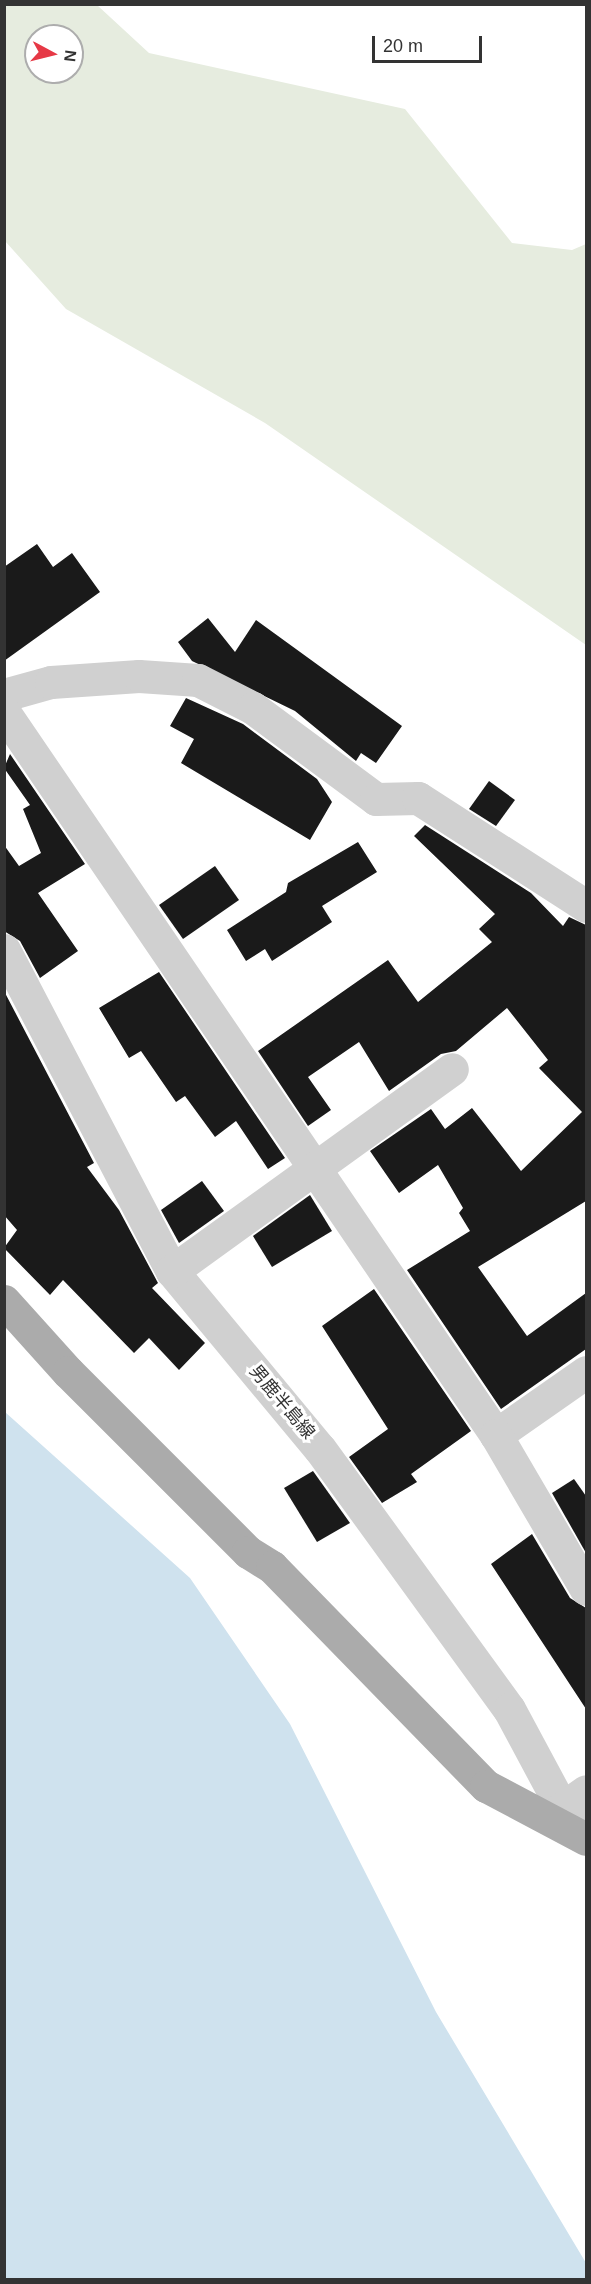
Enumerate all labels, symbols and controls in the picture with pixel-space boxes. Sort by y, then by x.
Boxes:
north arrow [24,24,84,84]
scale bar [375,24,484,62]
text: 20 m [383,36,423,56]
text: N [61,49,80,63]
street label: 男鹿半島線 [245,1361,319,1443]

